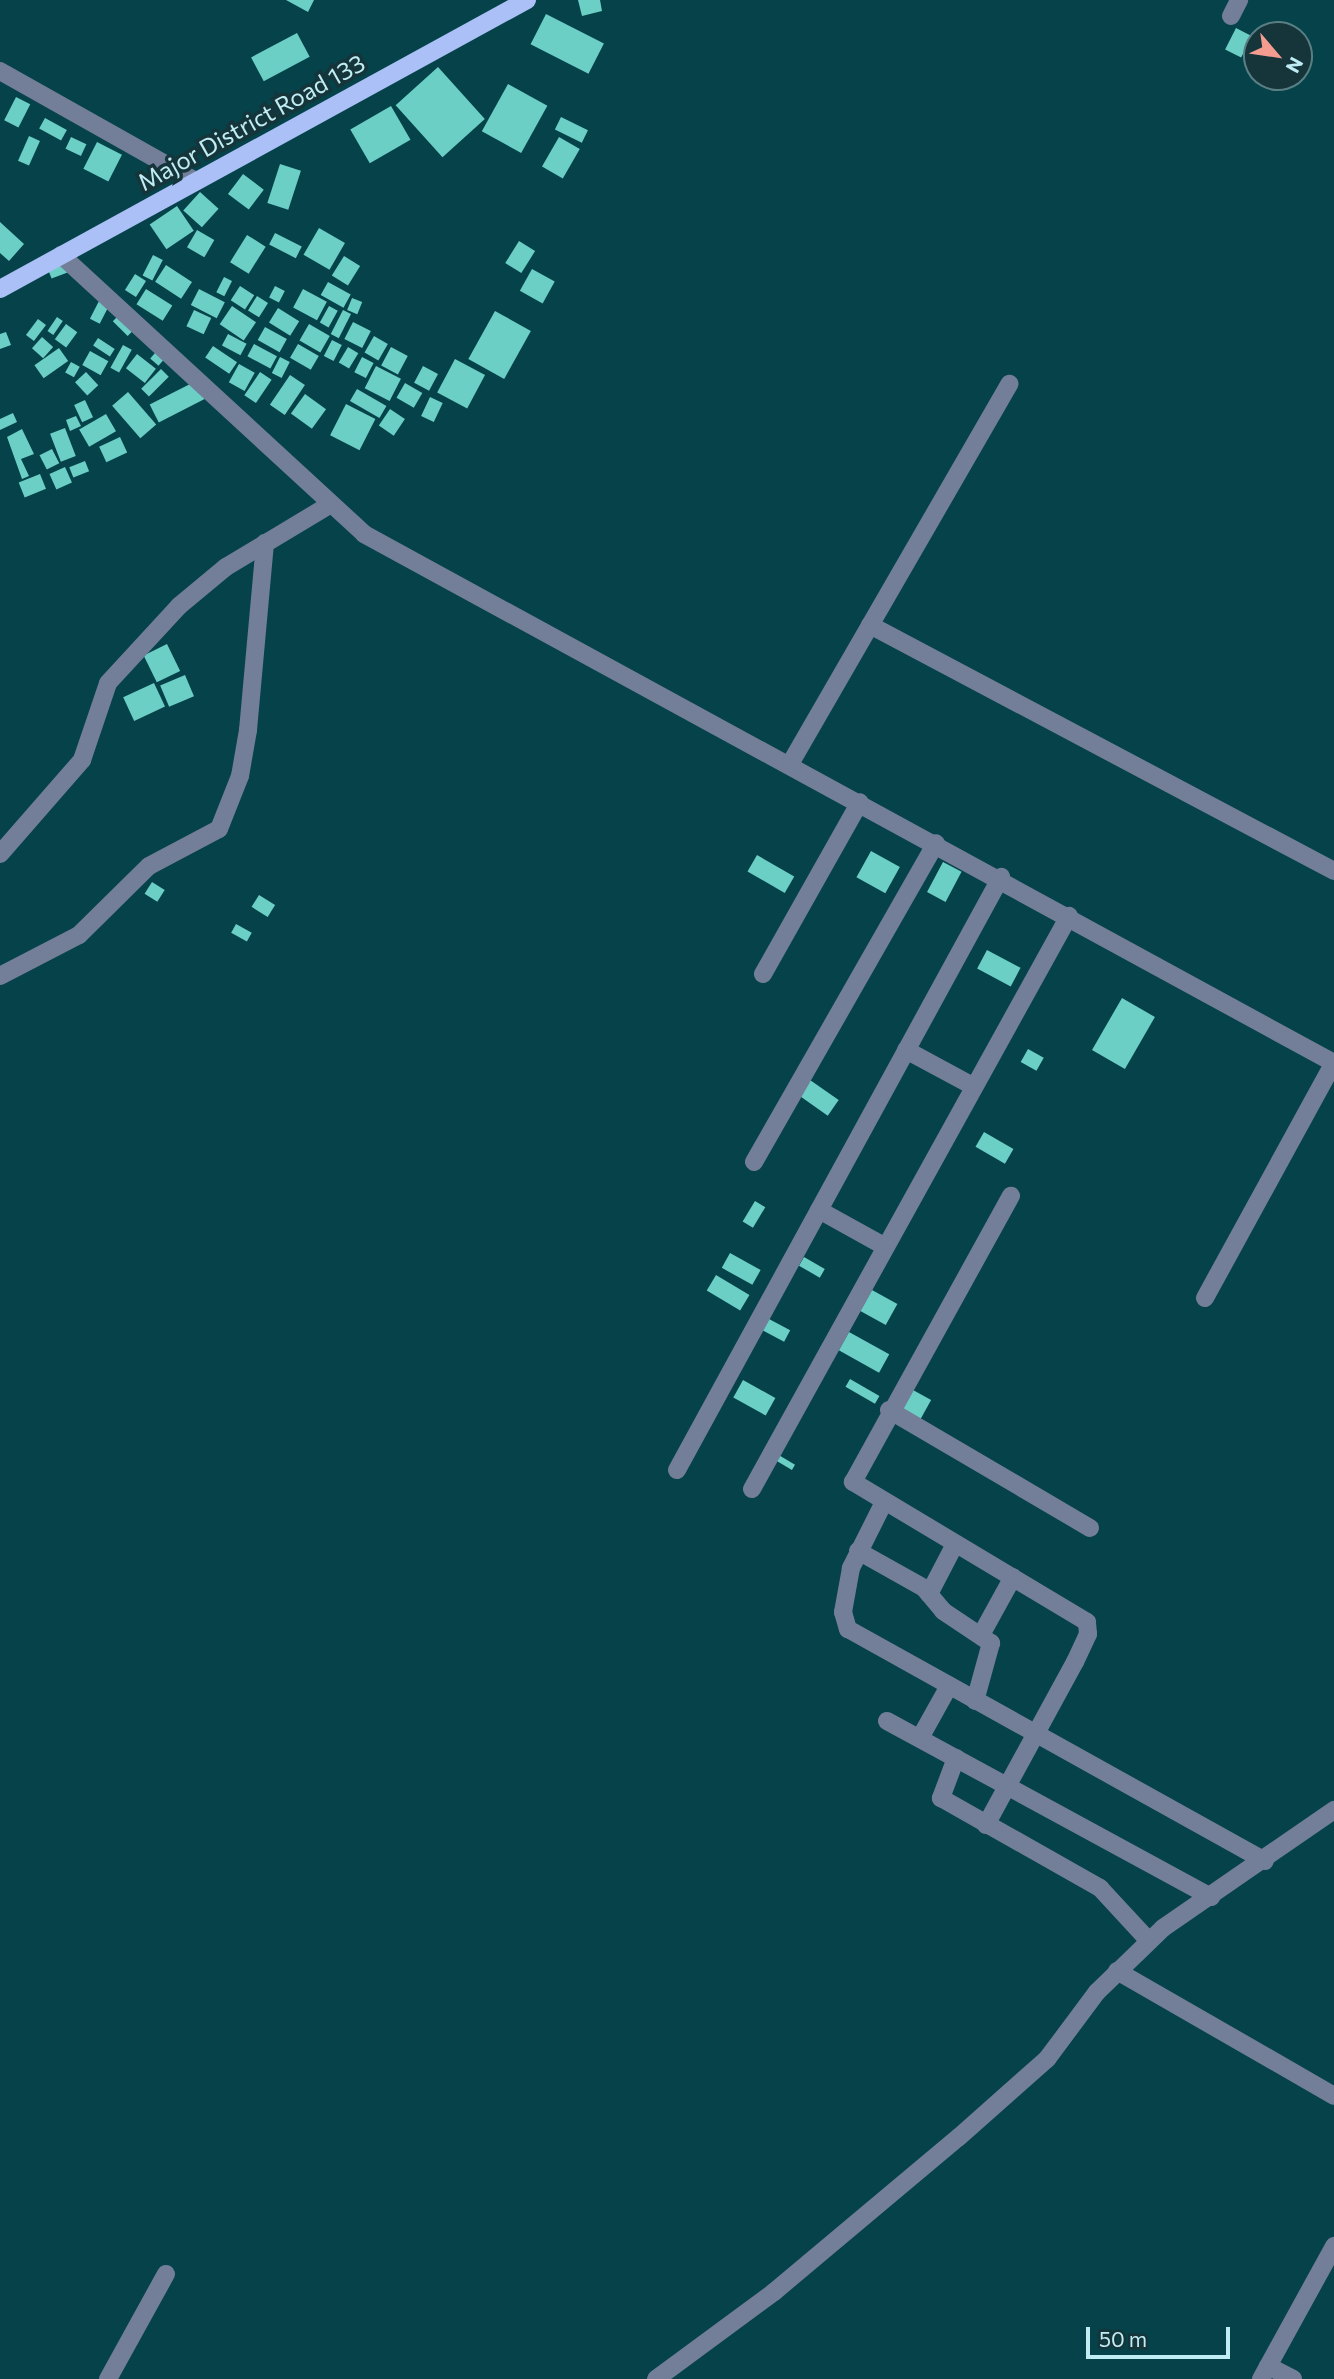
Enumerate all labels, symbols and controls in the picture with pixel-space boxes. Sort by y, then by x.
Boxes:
north arrow [1243,21,1313,91]
street label: Major District Road 133 [133,48,369,196]
text: N [1282,54,1309,77]
scale bar [1089,2312,1232,2356]
text: 50 m [1099,2326,1147,2351]

